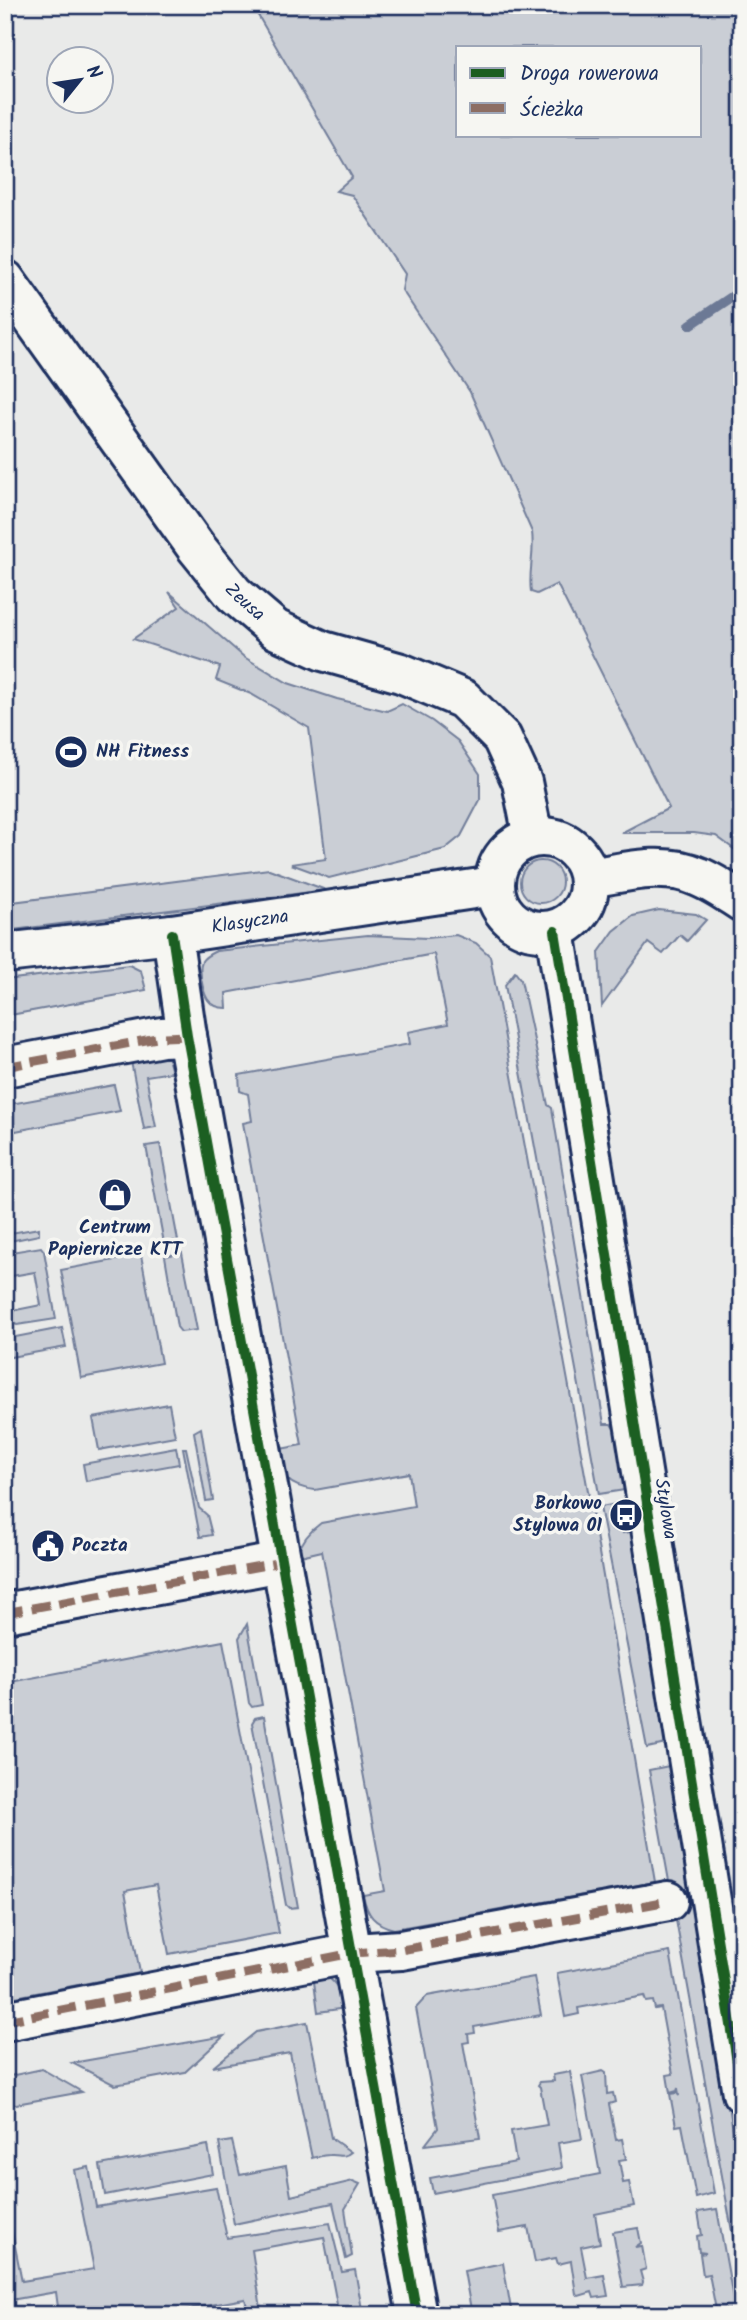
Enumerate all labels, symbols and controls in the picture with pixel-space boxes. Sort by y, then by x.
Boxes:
north arrow [46,46,116,116]
legend [456,46,702,136]
text: Droga rowerowa [520,58,659,91]
text: N [77,60,109,85]
text: Ścieżka [520,94,584,127]
street label: Zeusa [216,577,272,629]
sports icon: NH Fitness [52,733,90,771]
place label: NH Fitness [96,737,189,767]
street label: Klasyczna [209,902,291,943]
shop icon: Centrum Papiernicze KTT [96,1176,134,1214]
place label: Centrum Papiernicze KTT [48,1213,184,1265]
street label: Stylowa [645,1476,685,1542]
place label: Borkowo Stylowa 01 [513,1489,602,1541]
bus stop icon: Borkowo Stylowa 01 [607,1496,645,1534]
public building icon: Poczta [29,1527,67,1565]
place label: Poczta [72,1531,128,1561]

